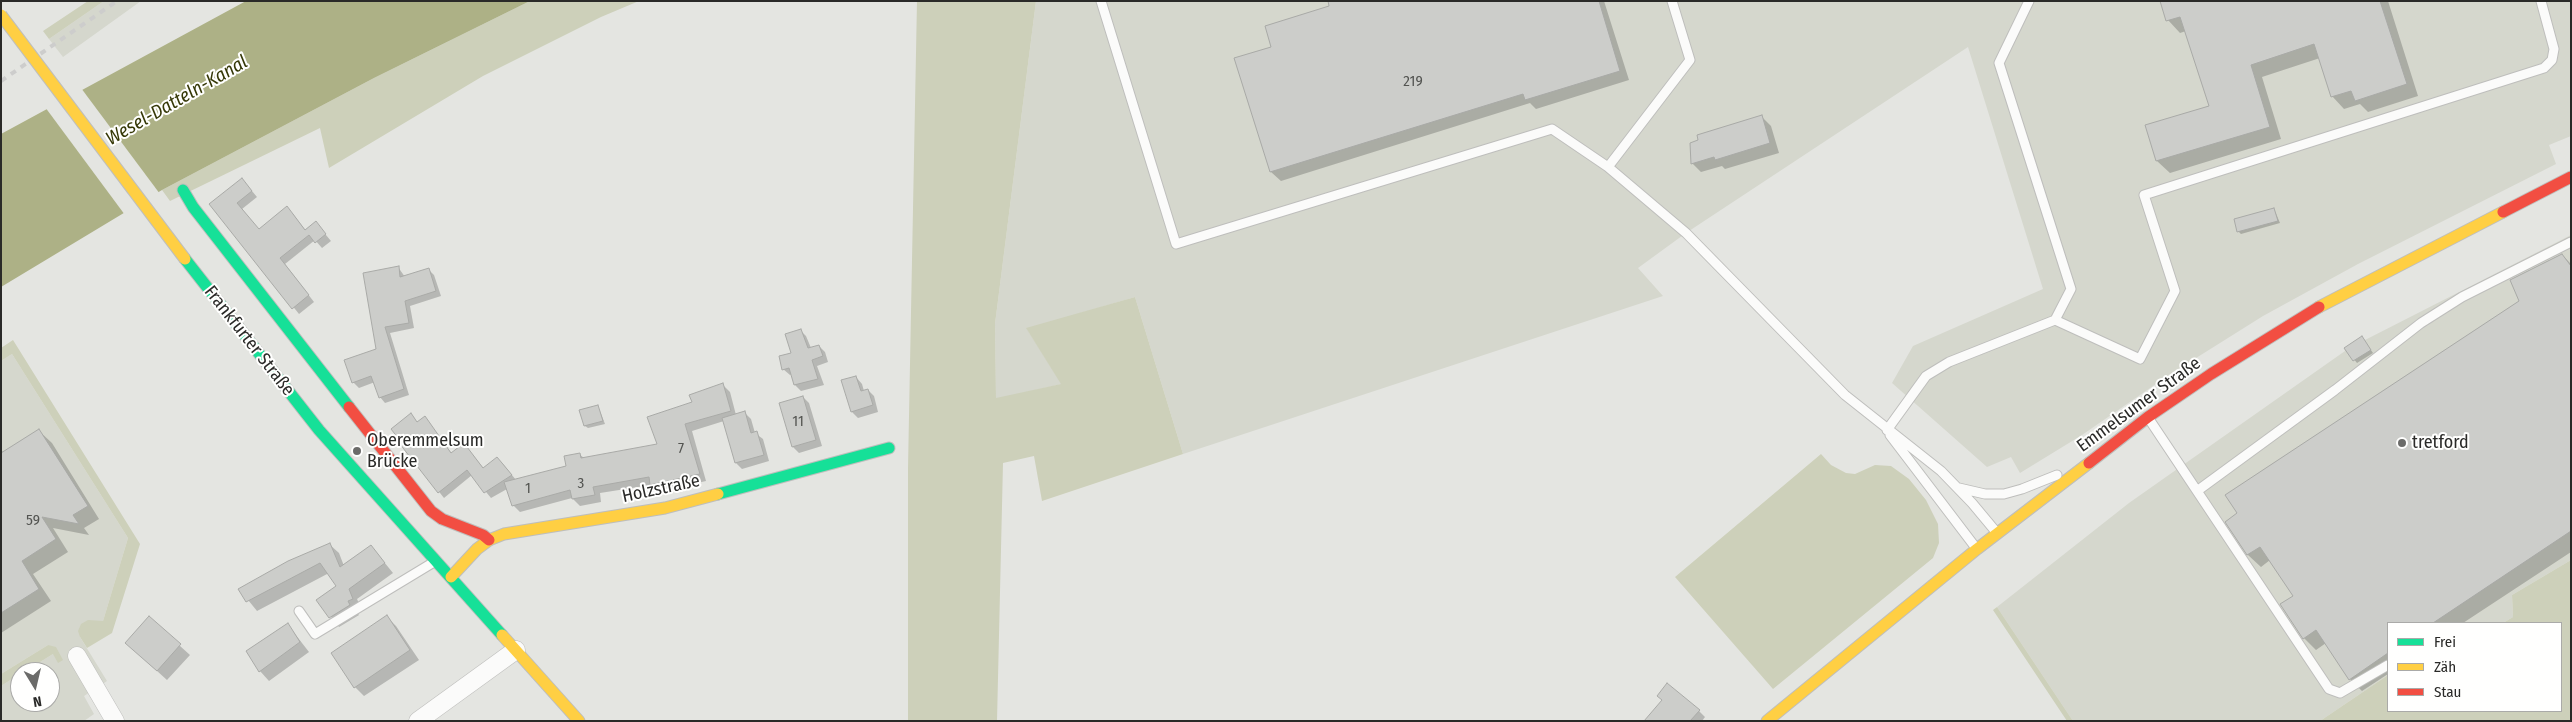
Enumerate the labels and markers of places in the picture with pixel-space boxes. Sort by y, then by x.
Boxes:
place label: Oberemmelsum Brücke [367,430,484,472]
place label: tretford [2412,432,2469,454]
marker: tretford [2396,437,2408,449]
marker: Oberemmelsum Brücke [351,445,363,457]

